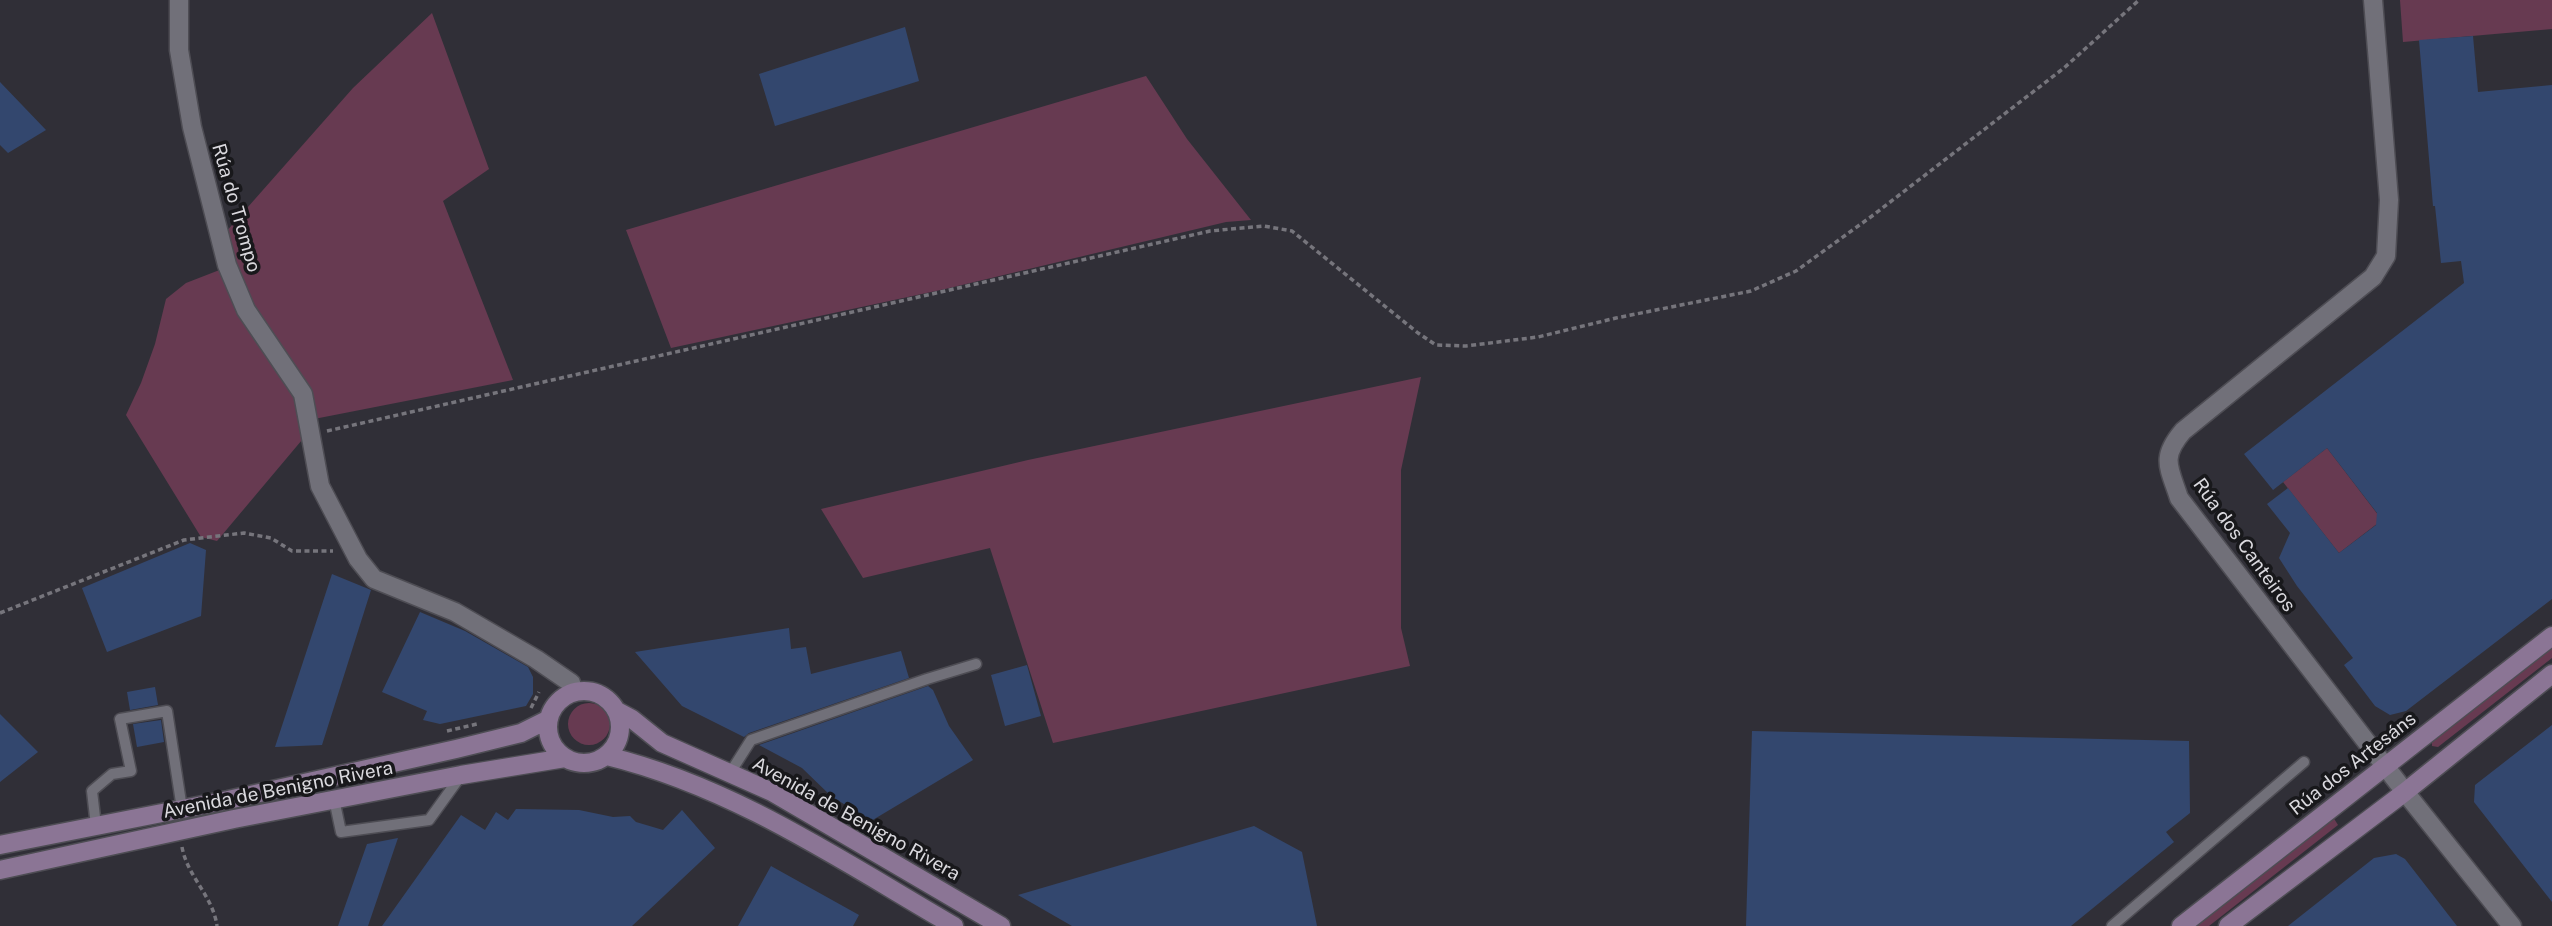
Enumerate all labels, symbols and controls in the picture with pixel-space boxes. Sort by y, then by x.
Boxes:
street label: Rúa do Trompo [207,141,265,275]
street label: Rúa dos Canteiros [2188,474,2300,616]
street label: Rúa dos Artesáns [2285,708,2421,820]
street label: Avenida de Benigno Rivera [748,752,964,886]
street label: Avenida de Benigno Rivera [161,756,395,824]

